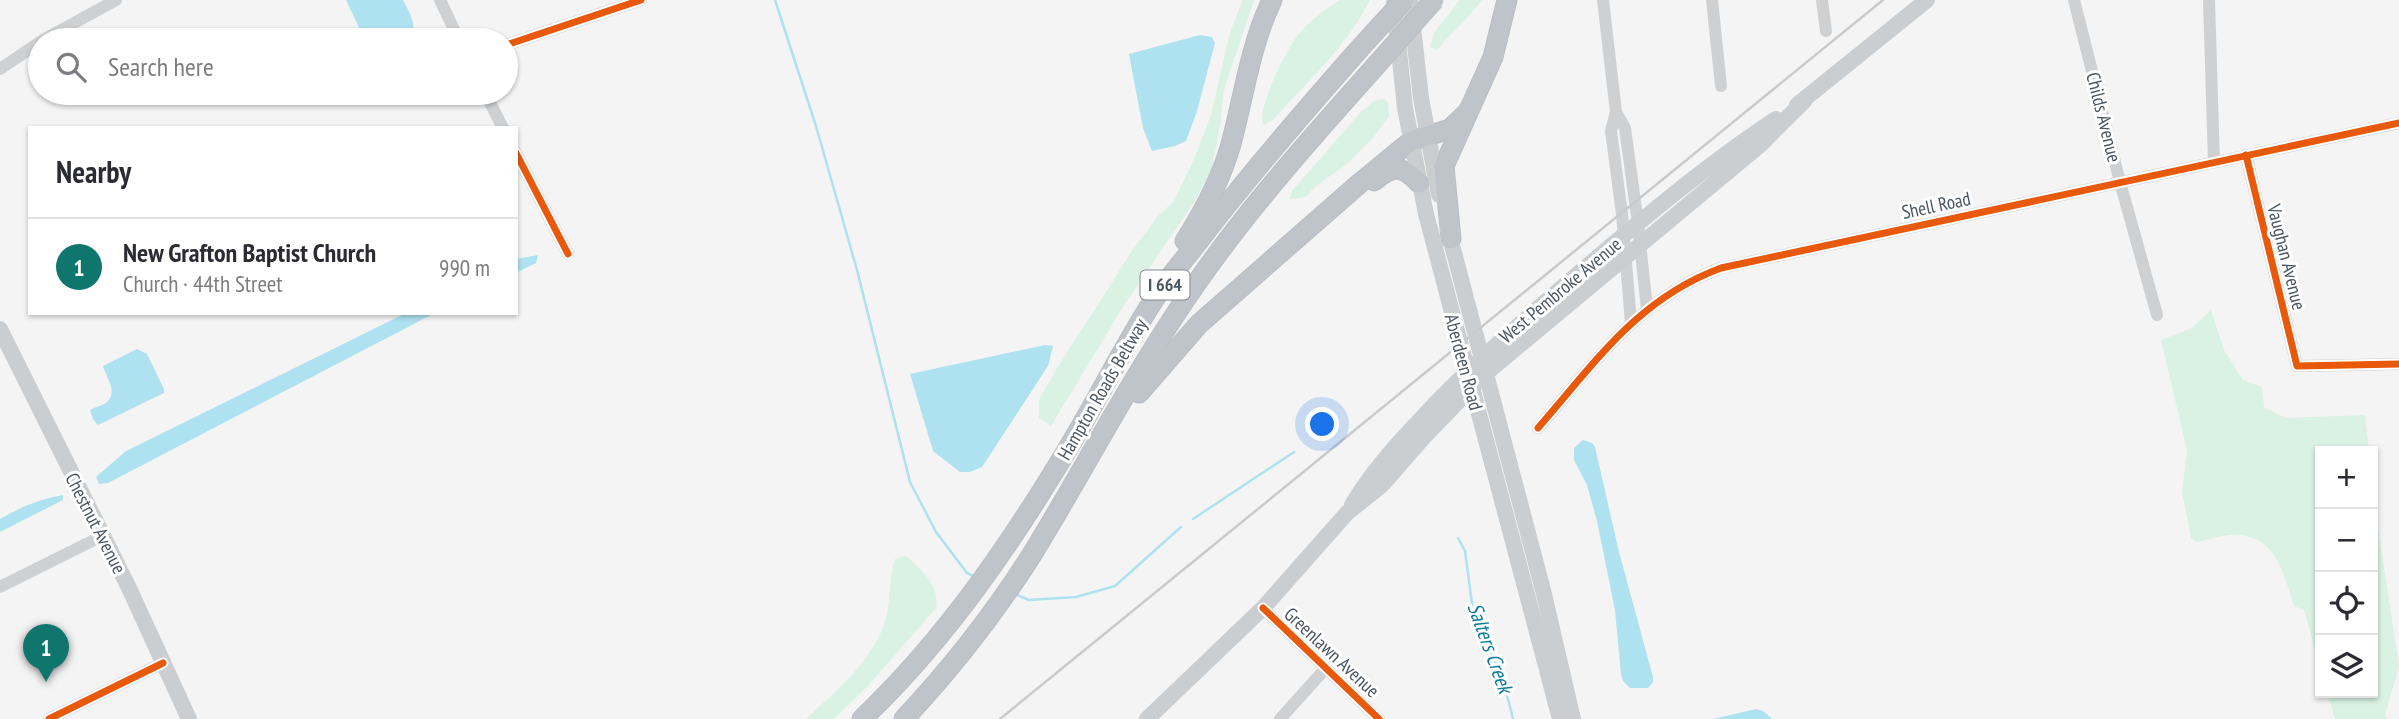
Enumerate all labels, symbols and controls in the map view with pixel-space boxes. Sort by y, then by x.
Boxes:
search box [28,28,518,105]
icon: search [52,48,90,86]
text: Search here [108,50,214,83]
street label: Childs Avenue [2081,70,2127,165]
text: Nearby [56,152,131,191]
street label: Shell Road [1899,186,1973,224]
street label: Vaughan Avenue [2262,201,2312,312]
street label: West Pembroke Avenue [1494,232,1626,348]
text: New Grafton Baptist Church [123,236,376,269]
text: 1 [74,253,85,282]
text: 990 m [439,253,490,282]
text: Church · 44th Street [123,269,283,298]
road number: I 664 [1140,270,1190,300]
street label: Aberdeen Road [1440,311,1488,413]
street label: Hampton Roads Beltway [1052,313,1153,464]
your location [1305,407,1339,441]
map controls [2315,446,2378,698]
button: + [2315,446,2378,509]
street label: Chestnut Avenue [60,469,132,578]
button: − [2315,509,2378,572]
button: locate [2315,572,2378,635]
water label: Salters Creek [1462,599,1520,699]
street label: Greenlawn Avenue [1279,602,1385,702]
pin: 1 [23,624,69,682]
button: layers [2315,635,2378,698]

